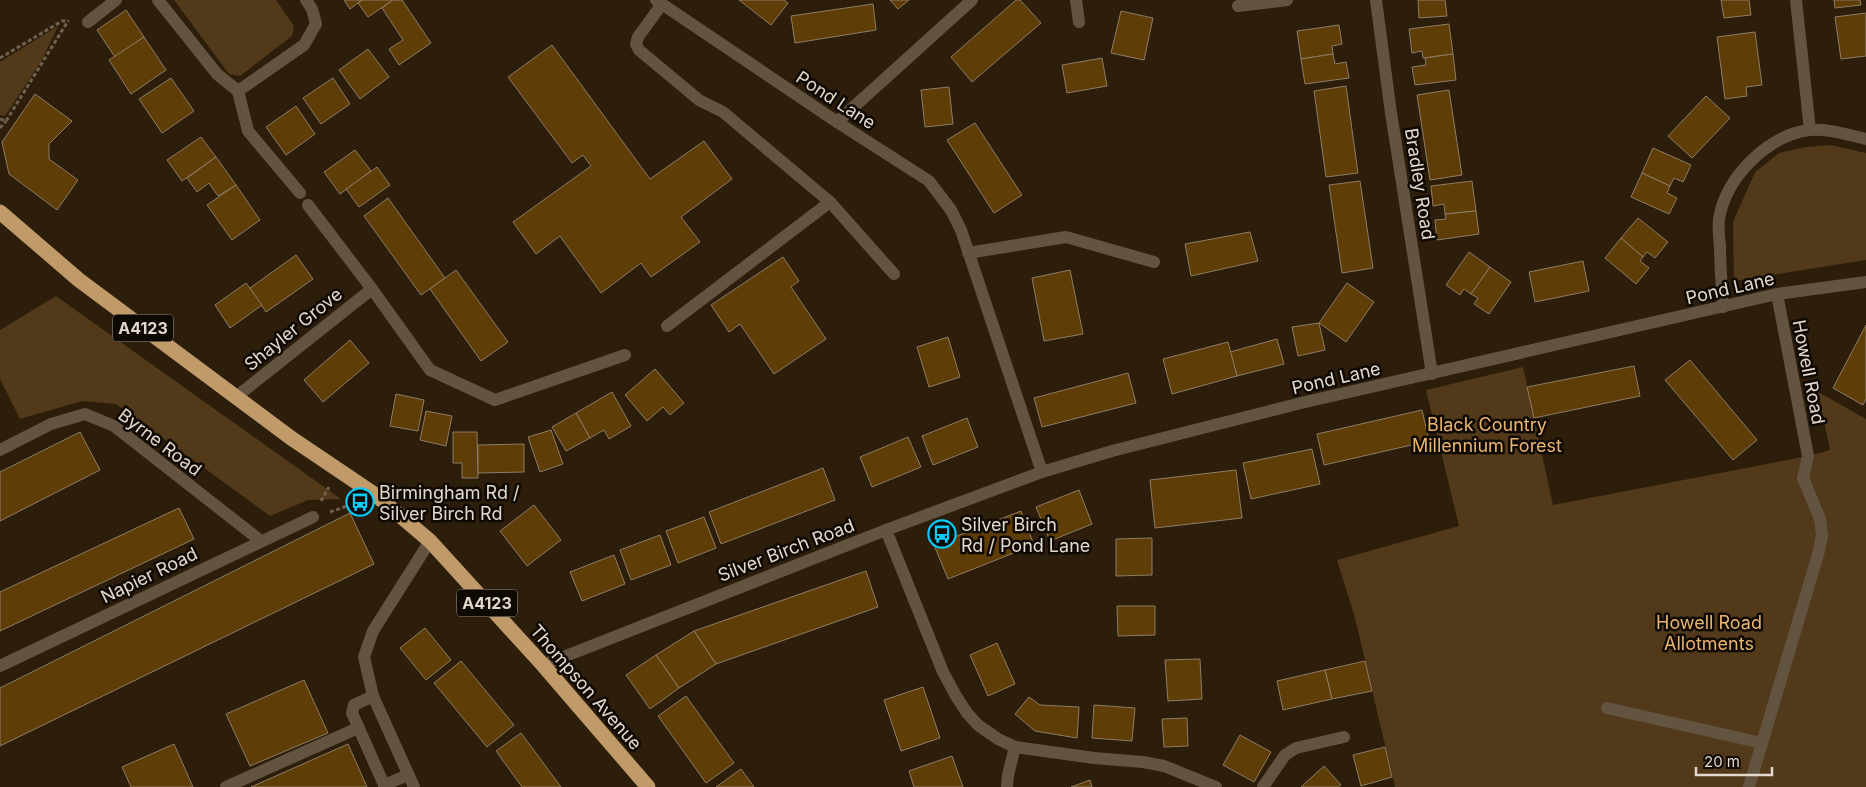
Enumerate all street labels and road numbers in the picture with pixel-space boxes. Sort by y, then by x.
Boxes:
street label: Pond Lane [792,67,880,133]
street label: Bradley Road [1401,127,1439,241]
street label: Pond Lane [1684,268,1776,308]
street label: Shayler Grove [240,283,346,375]
road number: A4123 [113,314,173,342]
street label: Howell Road [1789,318,1829,426]
street label: Pond Lane [1290,358,1382,398]
street label: Byrne Road [114,404,206,480]
street label: Silver Birch Road [715,514,857,586]
street label: Napier Road [97,543,201,607]
road number: A4123 [457,590,517,616]
street label: Thompson Avenue [526,620,646,754]

